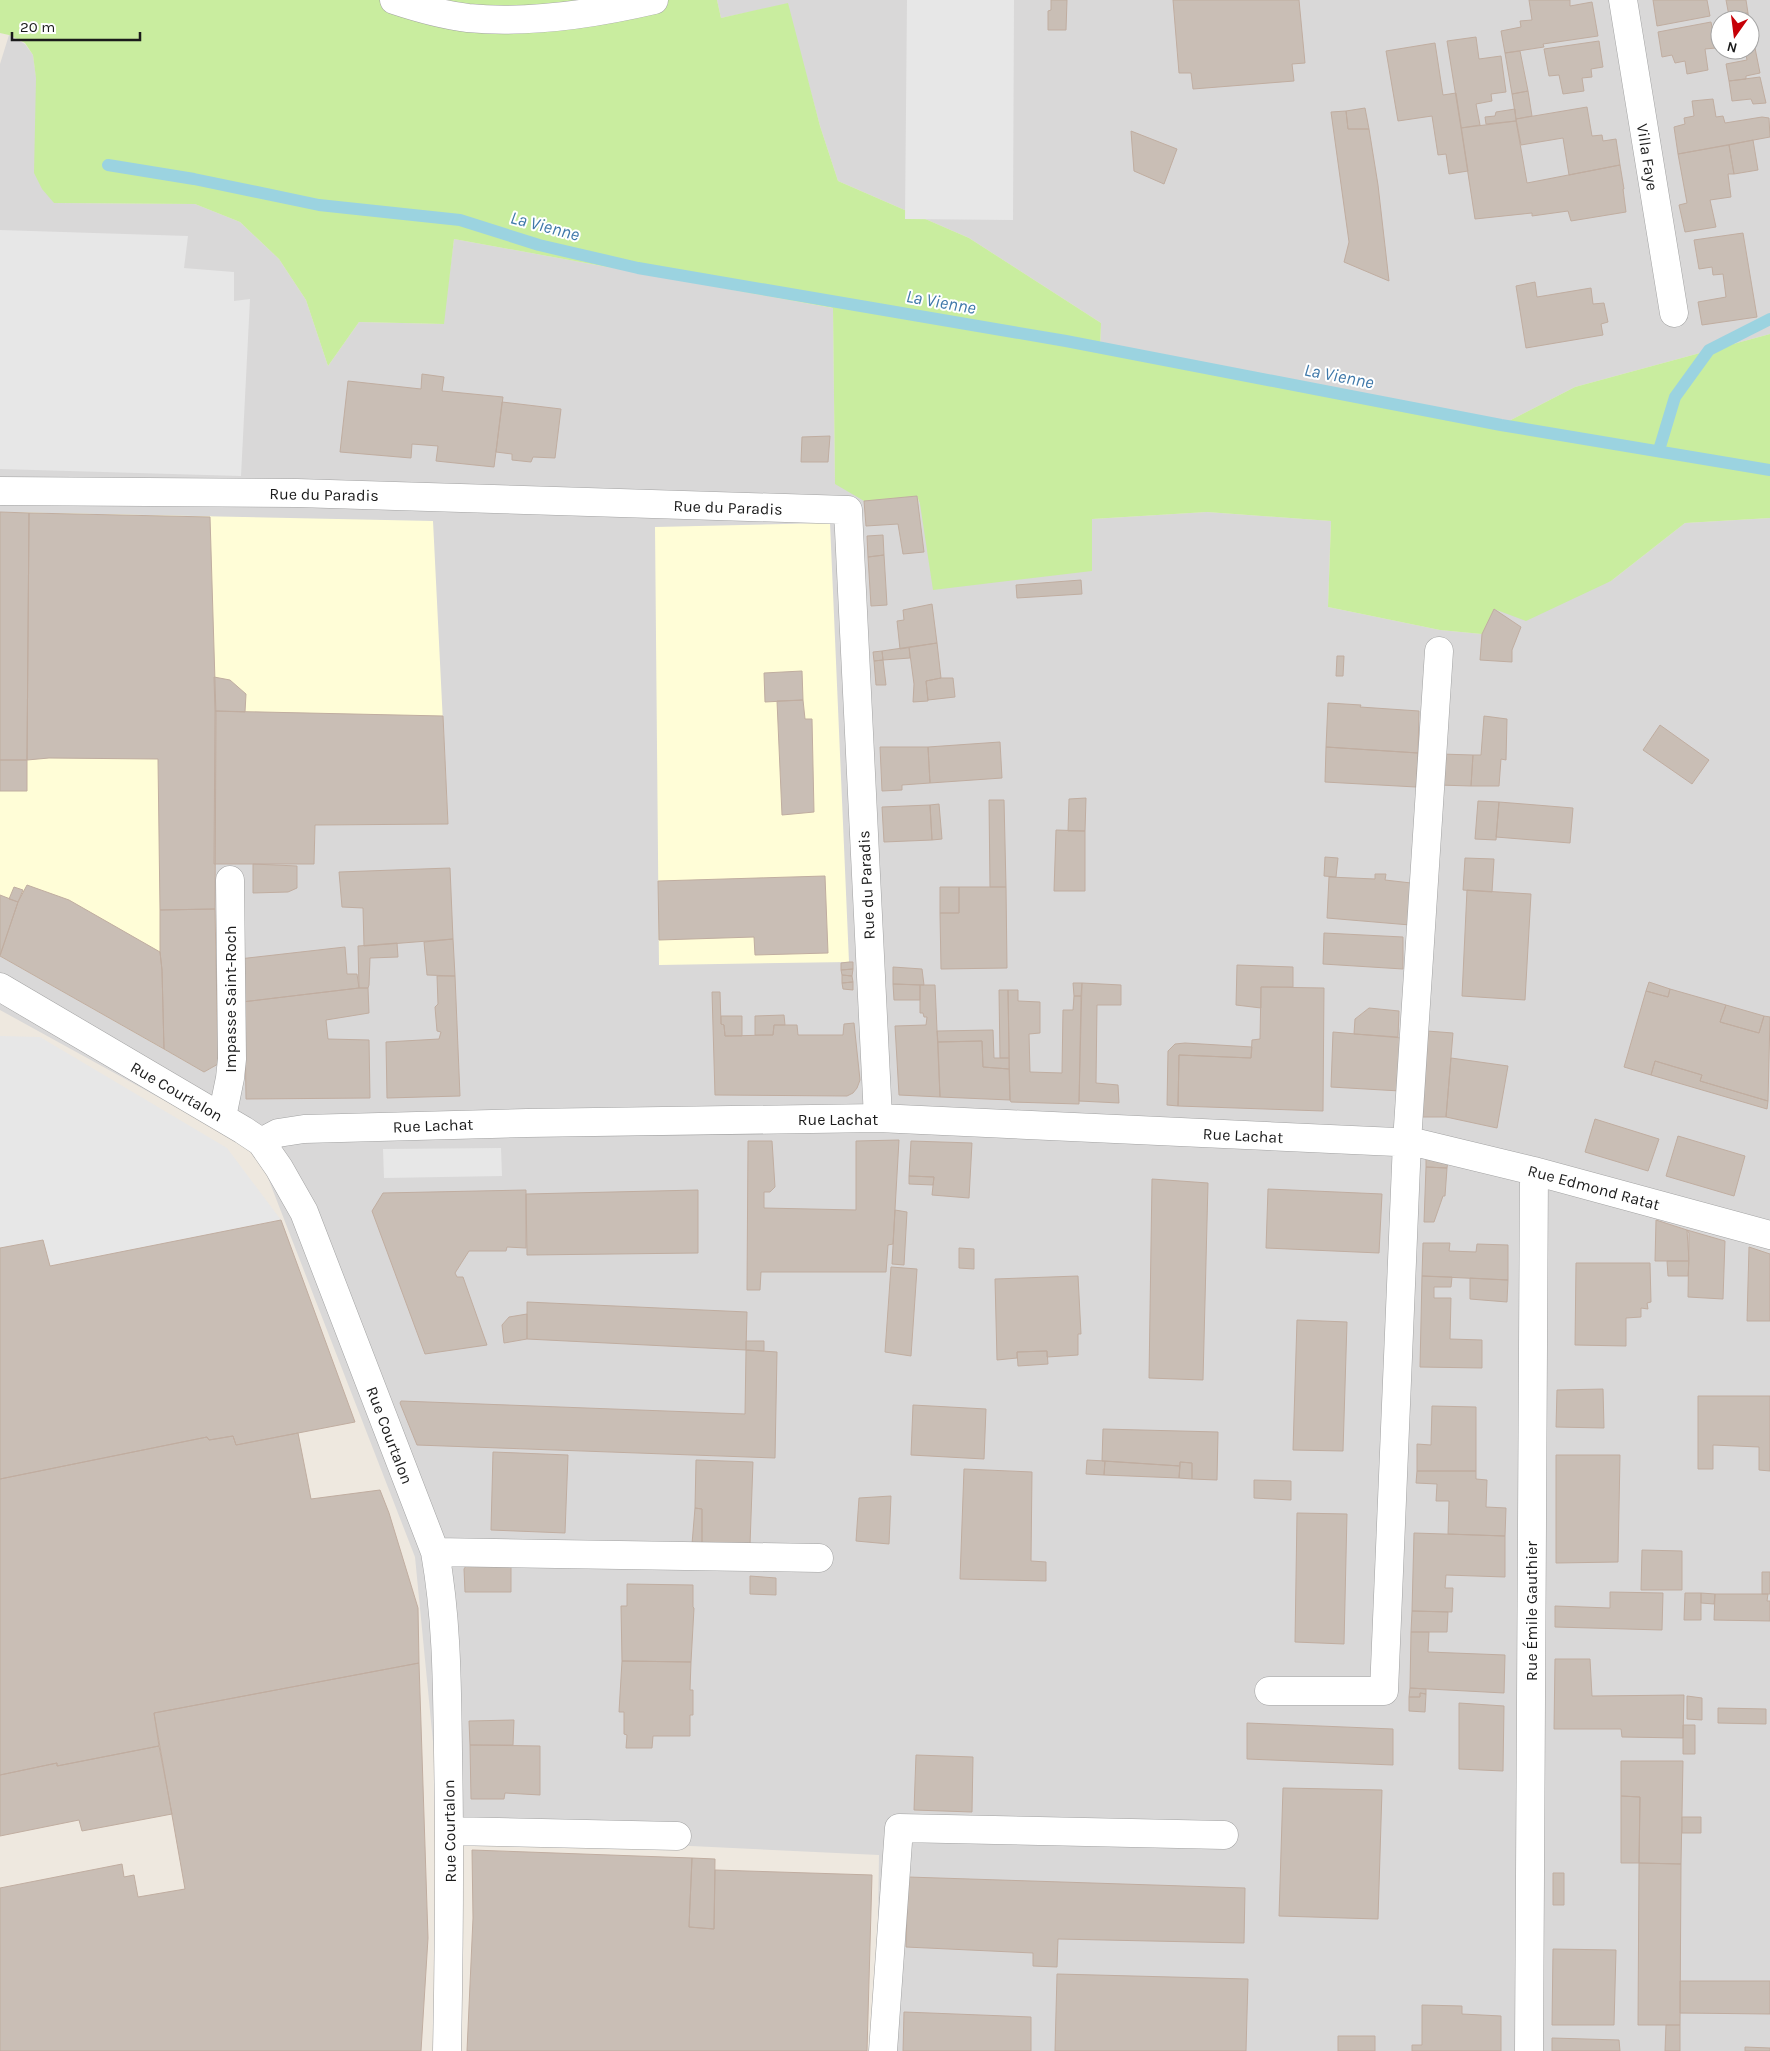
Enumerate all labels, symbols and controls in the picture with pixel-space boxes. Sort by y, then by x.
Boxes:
scale bar [12,10,140,42]
north arrow [1710,10,1760,60]
text: 20 m [20,18,55,36]
text: N [1725,38,1739,57]
street label: Villa Faye [1633,122,1662,192]
water label: La Vienne [508,206,582,246]
water label: La Vienne [904,285,978,319]
water label: La Vienne [1302,358,1376,394]
street label: Rue du Paradis [269,484,379,505]
street label: Rue du Paradis [673,496,783,519]
street label: Rue du Paradis [854,830,879,940]
street label: Impasse Saint-Roch [221,925,240,1073]
street label: Rue Courtalon [127,1057,226,1125]
street label: Rue Lachat [798,1110,878,1129]
street label: Rue Lachat [392,1115,474,1136]
street label: Rue Lachat [1202,1124,1284,1147]
street label: Rue Edmond Ratat [1526,1161,1662,1214]
street label: Rue Courtalon [362,1384,417,1487]
street label: Rue Émile Gauthier [1522,1541,1541,1681]
street label: Rue Courtalon [439,1779,460,1883]

